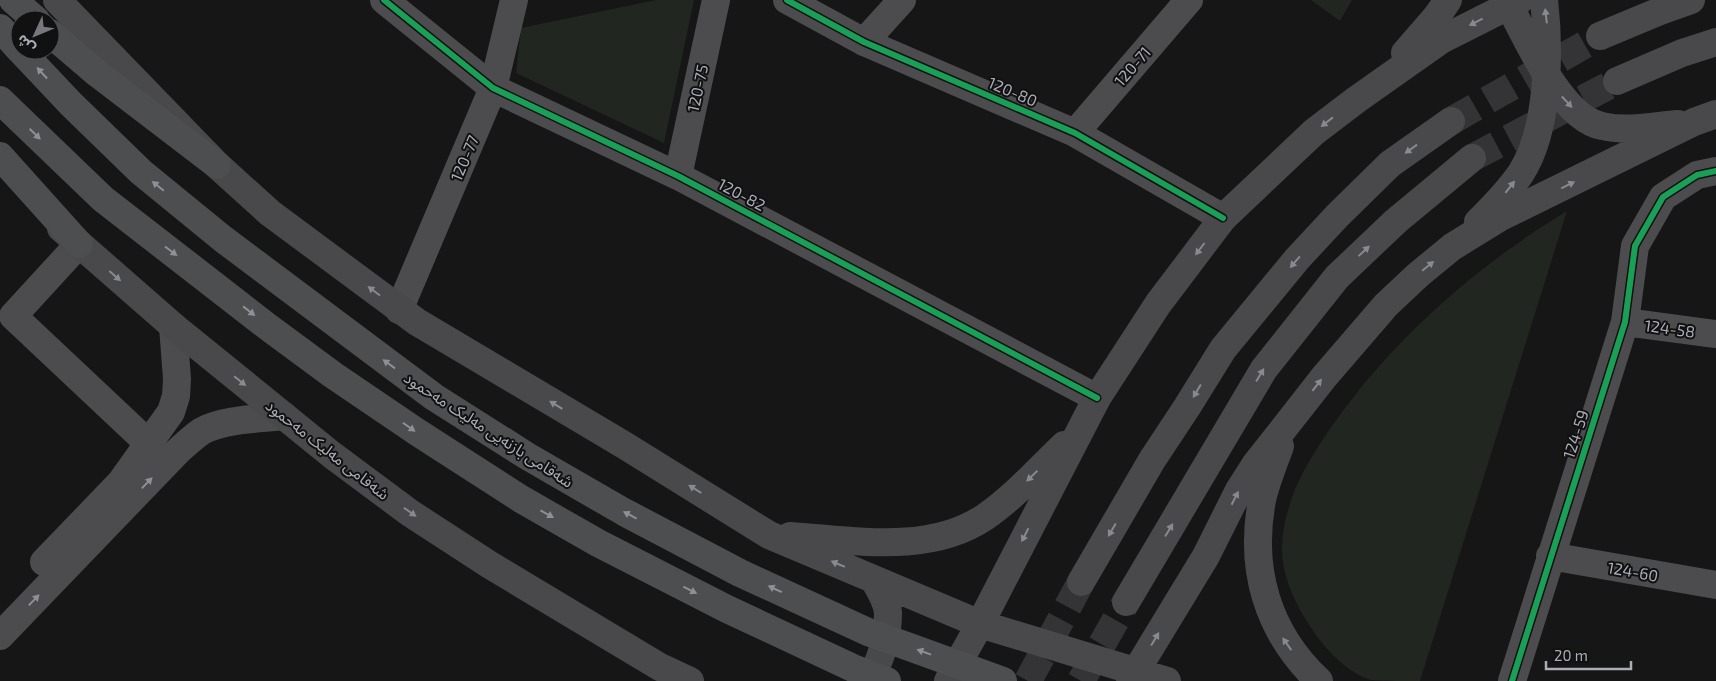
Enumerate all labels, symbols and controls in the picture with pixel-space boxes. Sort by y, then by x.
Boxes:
one-way arrow [1542,7,1550,23]
north arrow [10,10,60,60]
one-way arrow [1469,18,1483,26]
text: ش [13,32,38,57]
street label: 120-71 [1110,42,1154,90]
street label: 120-75 [683,62,711,114]
one-way arrow [36,68,48,80]
street label: 120-80 [986,72,1040,110]
one-way arrow [1561,95,1573,107]
one-way arrow [1321,117,1334,128]
one-way arrow [29,128,41,140]
street label: 120-77 [446,132,482,184]
one-way arrow [1404,144,1418,154]
street label: 120-82 [715,174,769,214]
one-way arrow [152,181,165,192]
one-way arrow [1504,181,1515,194]
one-way arrow [1561,181,1575,189]
one-way arrow [1194,242,1205,255]
one-way arrow [1358,245,1370,257]
one-way arrow [164,246,178,256]
one-way arrow [1289,255,1300,268]
one-way arrow [1421,261,1434,272]
one-way arrow [109,271,122,282]
one-way arrow [367,286,381,296]
one-way arrow [242,306,255,317]
street label: 124-58 [1644,315,1696,341]
one-way arrow [382,359,396,369]
street label: شەقامی بازنەیی مەلیک مەحمود [400,367,577,492]
one-way arrow [1256,369,1265,382]
one-way arrow [233,375,246,386]
one-way arrow [1312,379,1323,392]
one-way arrow [1193,385,1202,398]
street label: شەقامی مەلیک مەحمود [262,395,393,504]
one-way arrow [550,400,563,409]
street label: 124-59 [1558,407,1592,461]
one-way arrow [403,422,416,432]
one-way arrow [1026,470,1038,482]
one-way arrow [141,478,153,490]
one-way arrow [689,484,702,493]
one-way arrow [1231,491,1239,505]
one-way arrow [403,507,417,517]
one-way arrow [539,510,554,518]
one-way arrow [623,511,637,519]
one-way arrow [1107,523,1116,536]
one-way arrow [1164,524,1173,537]
one-way arrow [1021,528,1029,543]
street label: 124-60 [1606,557,1660,585]
one-way arrow [831,560,845,568]
one-way arrow [768,584,782,592]
one-way arrow [683,586,697,594]
one-way arrow [28,595,40,607]
one-way arrow [1151,633,1160,646]
one-way arrow [1283,637,1293,650]
scale bar [1546,638,1631,670]
text: 20 m [1554,646,1588,664]
one-way arrow [916,648,931,656]

